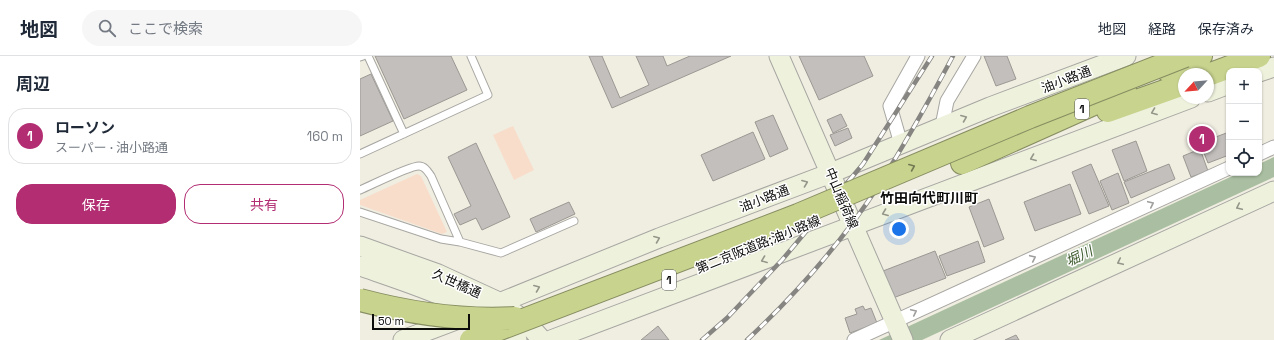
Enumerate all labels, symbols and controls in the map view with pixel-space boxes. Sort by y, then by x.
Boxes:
search box [82,10,362,46]
text: 地図 [20,17,58,42]
icon: search [96,17,118,39]
text: ここで検索 [128,19,203,38]
text: 地図 [1098,20,1126,38]
text: 経路 [1148,20,1176,38]
text: 保存済み [1198,20,1254,38]
street label: 油小路通 [1039,62,1094,97]
north arrow [1178,68,1214,104]
map controls [1226,68,1262,176]
button: + [1226,68,1262,104]
text: 周辺 [16,73,50,95]
road number: 1 [1075,99,1089,119]
button: − [1226,104,1262,140]
one-way arrow [1151,107,1158,115]
one-way arrow [960,114,967,122]
text: ローソン [55,118,115,137]
pin: 1 [1189,124,1215,154]
text: 1 [27,128,33,145]
text: 160 m [307,128,343,145]
text: スーパー · 油小路通 [55,139,168,156]
button: locate [1226,140,1262,176]
one-way arrow [1029,153,1036,161]
one-way arrow [907,164,915,172]
street label: 中山稲荷線 [821,165,862,231]
one-way arrow [801,179,808,187]
street label: 油小路通 [737,181,792,216]
button: 保存 [16,184,176,224]
button: 共有 [184,184,344,224]
district label: 竹田向代町川町 [880,189,978,207]
one-way arrow [1146,201,1154,209]
one-way arrow [1235,202,1243,210]
one-way arrow [881,209,888,217]
street label: 第二京阪道路;油小路線 [693,212,823,277]
your location [889,219,909,239]
one-way arrow [654,235,661,243]
water label: 堀川 [1063,241,1097,270]
one-way arrow [1028,255,1036,263]
one-way arrow [760,256,767,264]
one-way arrow [1117,257,1125,265]
street label: 久世橋通 [430,265,484,302]
road number: 1 [662,270,676,290]
one-way arrow [532,285,540,293]
one-way arrow [910,309,918,317]
scale bar [372,312,470,331]
text: 50 m [378,314,404,328]

